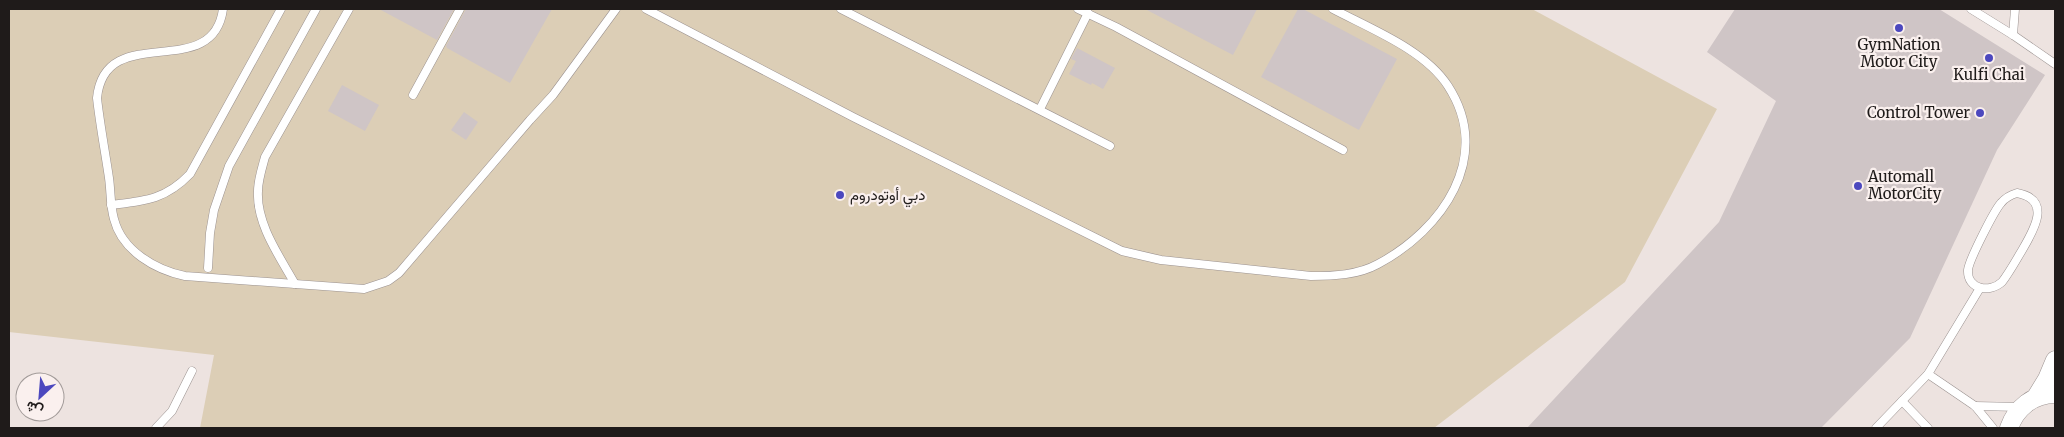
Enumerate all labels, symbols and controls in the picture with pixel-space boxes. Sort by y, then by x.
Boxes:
marker: GymNation Motor City [1893,22,1905,34]
place label: GymNation Motor City [1857,35,1941,71]
marker: Kulfi Chai [1983,52,1995,64]
place label: Kulfi Chai [1953,65,2025,84]
place label: Control Tower [1867,103,1970,122]
marker: Control Tower [1974,107,1986,119]
place label: Automall MotorCity [1867,167,1942,203]
marker: Automall MotorCity [1852,180,1864,192]
place label: دبي أوتودروم [850,185,925,208]
marker: دبي أوتودروم [834,189,846,201]
north arrow [15,372,65,422]
text: ش [23,397,46,420]

